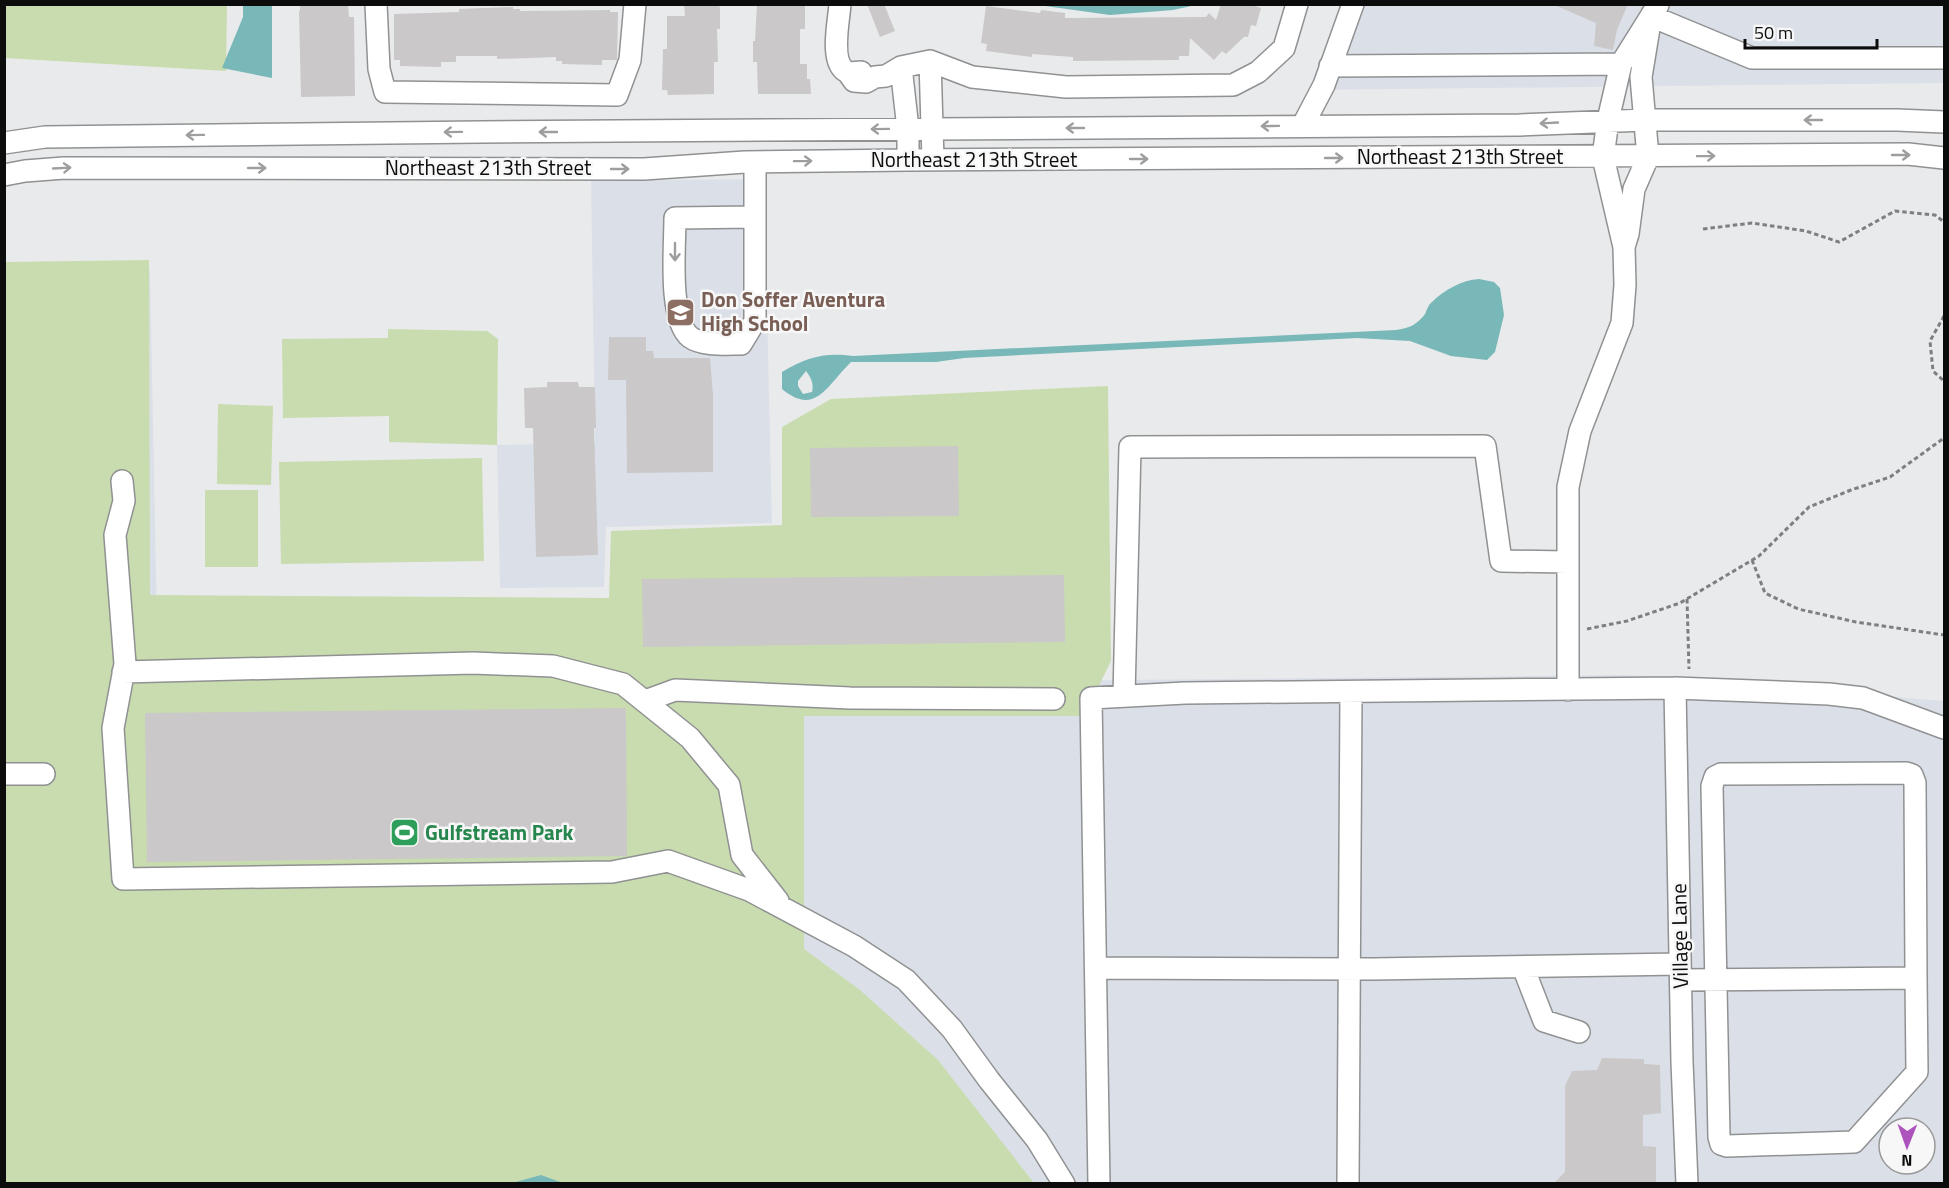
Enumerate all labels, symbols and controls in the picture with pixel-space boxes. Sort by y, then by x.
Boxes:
scale bar [1745,12,1877,50]
text: 50 m [1754,19,1793,46]
one-way arrow [1804,115,1824,126]
one-way arrow [1540,118,1560,129]
one-way arrow [1261,120,1281,132]
one-way arrow [1066,122,1086,134]
one-way arrow [871,123,891,135]
one-way arrow [444,126,464,138]
one-way arrow [539,126,559,138]
one-way arrow [186,130,206,141]
street label: Northeast 213th Street [1357,140,1564,172]
street label: Northeast 213th Street [871,143,1078,175]
one-way arrow [1891,149,1911,161]
one-way arrow [1696,150,1716,162]
street label: Northeast 213th Street [385,151,592,183]
one-way arrow [1323,152,1343,164]
one-way arrow [1128,153,1148,165]
one-way arrow [793,155,813,167]
one-way arrow [247,162,267,174]
one-way arrow [52,163,72,174]
one-way arrow [610,163,630,175]
one-way arrow [669,241,681,261]
place label: Don Soffer Aventura High School [701,283,886,339]
school or university icon: Don Soffer Aventura High School [664,296,696,328]
place label: Gulfstream Park [425,816,573,848]
sports icon: Gulfstream Park [388,817,420,849]
street label: Village Lane [1662,883,1696,989]
north arrow [1877,1116,1937,1176]
text: N [1901,1149,1912,1173]

